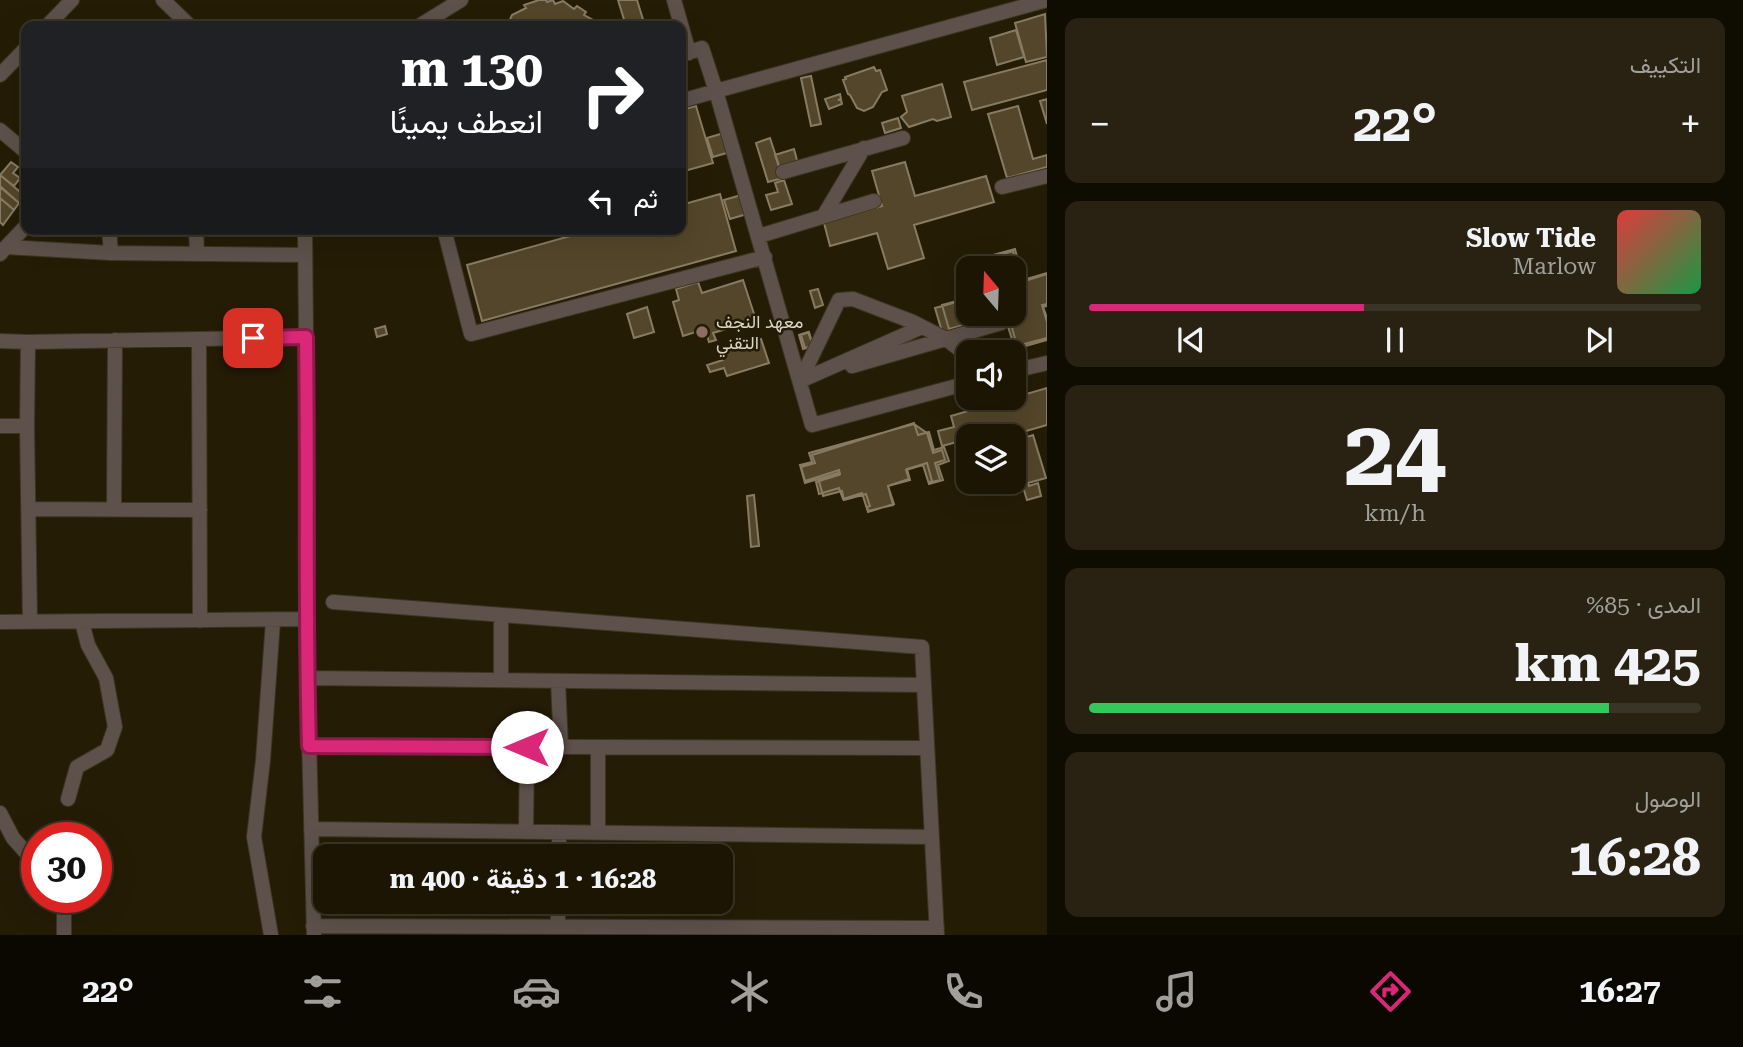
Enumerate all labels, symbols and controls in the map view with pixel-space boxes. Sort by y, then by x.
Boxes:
text: 130 m [401,41,543,98]
icon: right [567,49,658,140]
text: التكييف [1630,52,1701,79]
text: 22° [1353,93,1437,154]
text: − [1089,102,1110,146]
text: + [1680,102,1701,146]
text: انعطف يمينًا [390,103,543,141]
icon: left [582,182,620,220]
text: ثم [634,184,658,214]
text: Slow Tide [1466,223,1596,253]
text: Marlow [1513,253,1596,280]
north arrow [956,256,1026,326]
map controls [956,256,1026,494]
pin [223,308,283,368]
place label: معهد النجف التقني [716,311,803,358]
icon: arrive [234,319,272,357]
icon: previous [1172,321,1210,359]
icon: pause [1376,321,1414,359]
icon: next [1580,321,1618,359]
marker: معهد النجف التقني [694,324,710,340]
button: sound [956,340,1026,410]
text: 24 [1344,401,1446,507]
button: layers [956,424,1026,494]
text: km/h [1364,500,1426,527]
text: المدى · 85% [1586,592,1701,619]
text: 425 km [1514,633,1701,694]
position arrow [490,710,564,784]
text: الوصول [1635,786,1701,813]
speed limit sign: 30 [21,822,112,913]
text: 16:28 [1568,827,1701,888]
text: 16:28 · 1 دقيقة · 400 m [390,864,656,894]
icon: filters [298,967,347,1016]
icon: car [512,967,561,1016]
icon: climate [725,967,774,1016]
icon: phone [939,967,988,1016]
icon: music [1152,967,1201,1016]
icon: directions [1366,967,1415,1016]
text: 22° [82,972,134,1010]
text: 16:27 [1579,972,1661,1010]

